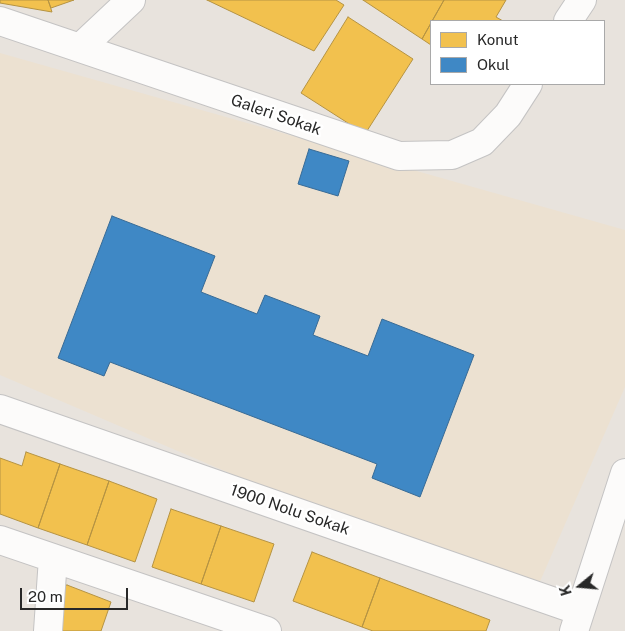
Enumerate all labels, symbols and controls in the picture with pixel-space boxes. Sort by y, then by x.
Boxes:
legend [430,20,605,85]
text: Konut [477,31,518,48]
text: Okul [477,56,510,73]
street label: Galeri Sokak [228,91,324,139]
street label: 1900 Nolu Sokak [228,481,352,539]
north arrow [555,561,605,611]
scale bar [22,578,130,610]
text: K [557,583,575,598]
text: 20 m [28,588,63,605]

